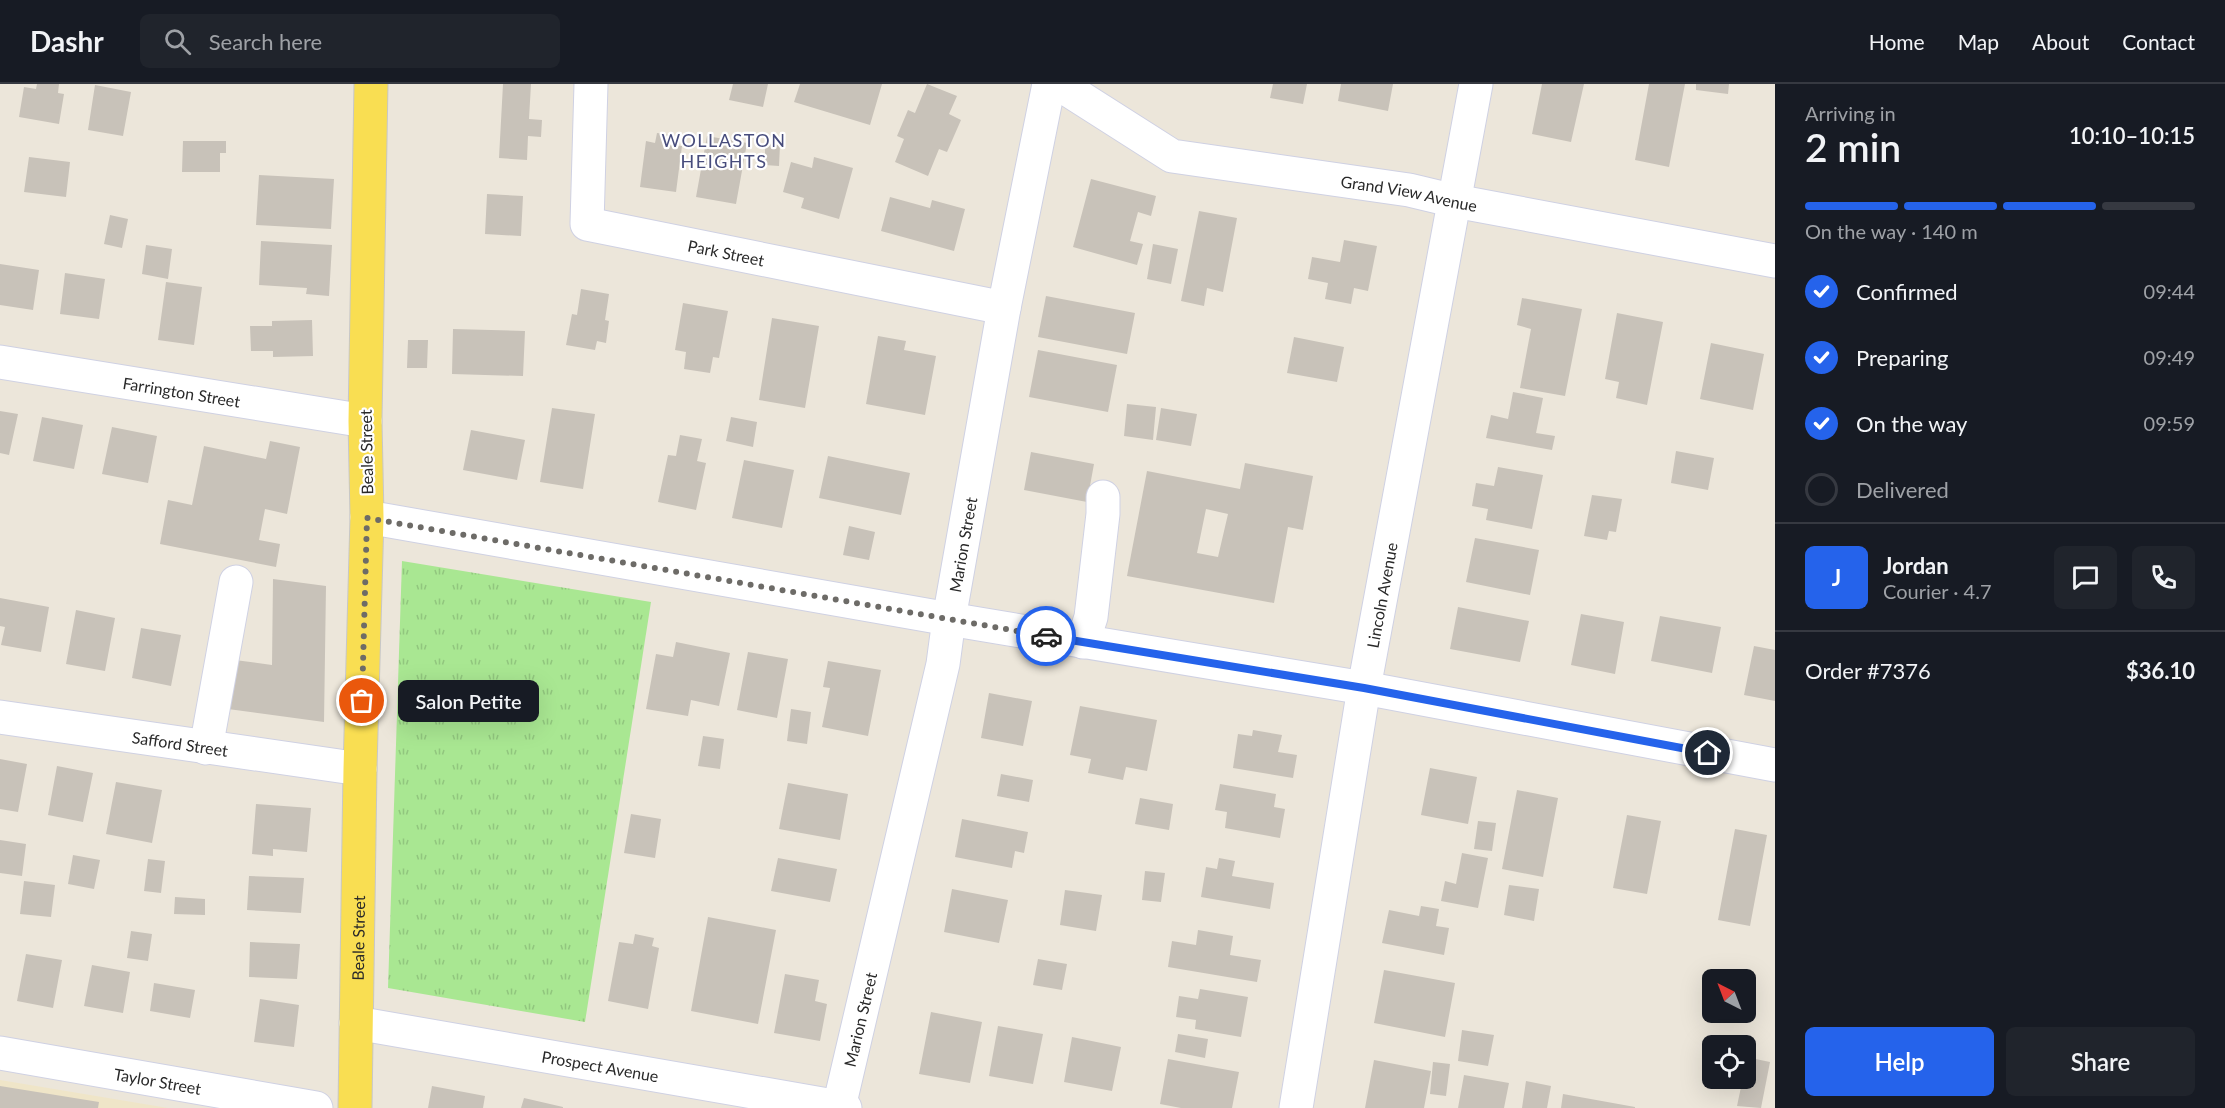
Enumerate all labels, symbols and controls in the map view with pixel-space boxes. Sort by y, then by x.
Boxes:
search box [140,14,560,68]
text: Dashr [30,24,104,58]
icon: search [161,25,194,58]
text: Search here [209,28,322,55]
text: Home [1869,29,1925,54]
text: Map [1958,29,1999,54]
text: About [2032,29,2089,54]
text: Contact [2122,29,2195,54]
text: Arriving in [1805,101,1896,125]
text: 10:10–10:15 [2069,122,2195,149]
text: 2 min [1805,124,1901,170]
district label: WOLLASTON HEIGHTS [661,129,787,172]
street label: Grand View Avenue [1340,171,1479,214]
text: On the way · 140 m [1805,219,1978,243]
street label: Park Street [686,235,766,269]
icon: check [1805,275,1838,308]
text: Confirmed [1856,278,1958,305]
text: 09:44 [2144,279,2195,303]
icon: check [1805,341,1838,374]
text: Preparing [1856,344,1948,371]
text: 09:49 [2144,345,2195,369]
street label: Farrington Street [122,373,242,410]
icon: check [1805,407,1838,440]
street label: Beale Street [356,409,376,495]
text: On the way [1856,410,1967,437]
text: 09:59 [2144,411,2195,435]
text: Delivered [1856,476,1949,503]
street label: Marion Street [944,495,980,594]
street label: Lincoln Avenue [1362,541,1400,649]
button: chat [2054,546,2117,609]
button: phone [2132,546,2195,609]
text: Jordan [1883,552,1949,579]
text: J [1832,564,1841,591]
text: Courier · 4.7 [1883,579,1992,603]
courier [1016,606,1076,666]
icon: car [1030,620,1063,653]
text: Order #7376 [1805,657,1931,684]
text: $36.10 [2126,657,2195,684]
pin [336,675,387,726]
callout: Salon Petite [398,680,539,722]
icon: bag [345,684,378,717]
text: Salon Petite [416,689,522,713]
street label: Safford Street [131,727,230,759]
pin [1682,727,1733,778]
icon: home [1691,736,1724,769]
street label: Beale Street [347,895,368,981]
north arrow [1702,969,1756,1023]
map controls [1702,969,1756,1089]
street label: Marion Street [839,970,880,1069]
button: Help [1805,1027,1994,1096]
button: Share [2006,1027,2195,1096]
button: locate [1702,1035,1756,1089]
street label: Prospect Avenue [540,1046,660,1085]
street label: Taylor Street [113,1064,203,1097]

